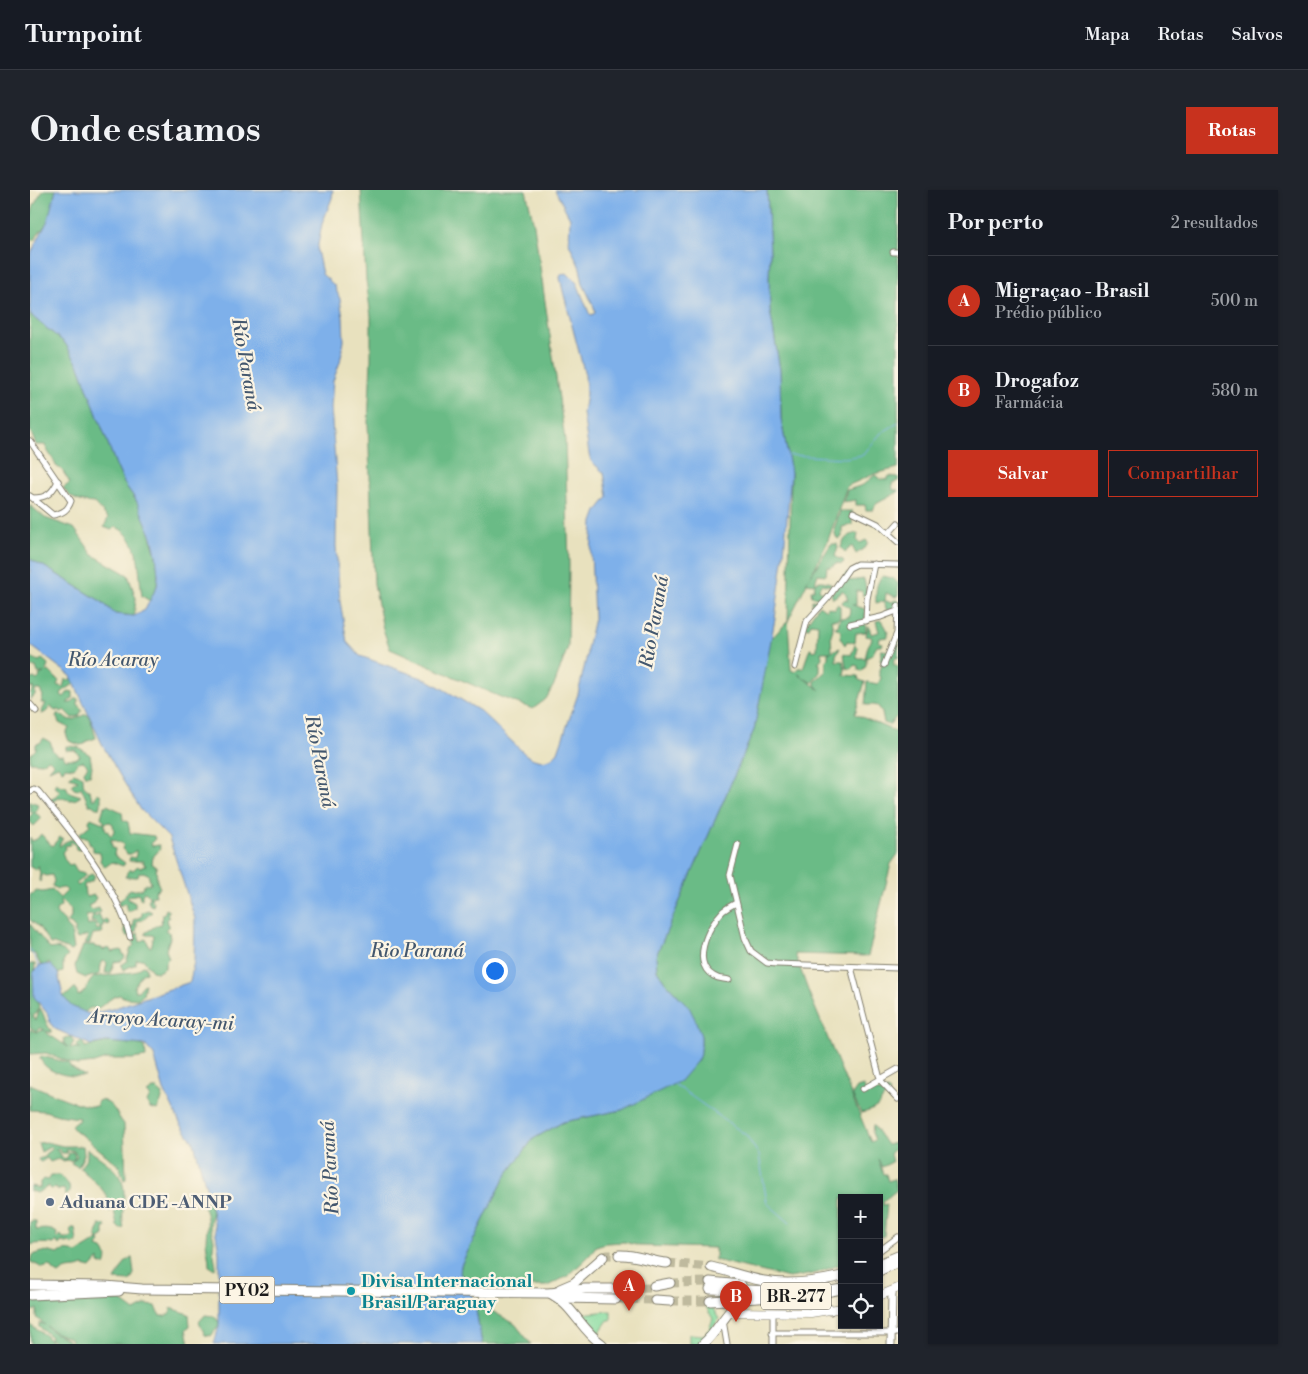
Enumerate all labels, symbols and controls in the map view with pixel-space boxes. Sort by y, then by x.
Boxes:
text: Turnpoint [25,20,142,50]
text: Mapa [1085,23,1130,46]
text: Rotas [1158,23,1204,46]
text: Salvos [1232,23,1283,46]
button: Rotas [1186,107,1278,154]
text: Onde estamos [30,109,261,152]
text: Por perto [948,210,1044,236]
text: 2 resultados [1171,213,1258,233]
text: Migraçao - Brasil [995,279,1149,303]
text: A [958,291,970,311]
text: 500 m [1211,291,1258,311]
text: Prédio público [995,303,1102,323]
water label: Río Paraná [226,315,266,413]
text: Drogafoz [995,369,1079,393]
text: B [958,381,970,401]
text: 580 m [1211,381,1258,401]
text: Farmácia [995,393,1063,413]
button: Salvar [948,450,1098,497]
button: Compartilhar [1108,450,1258,497]
water label: Rio Paraná [634,573,674,671]
water label: Río Acaray [66,648,160,672]
water label: Río Paraná [299,712,341,810]
water label: Rio Paraná [369,939,464,963]
your location [482,958,508,984]
water label: Arroyo Acaray-mi [85,1004,235,1036]
water label: Río Paraná [316,1120,344,1216]
place label: Aduana CDE -ANNP [59,1191,232,1214]
map controls [838,1194,883,1329]
button: + [838,1194,883,1239]
marker: Aduana CDE -ANNP [44,1196,56,1208]
button: − [838,1239,883,1284]
place label: Divisa Internacional Brasil/Paraguay [361,1270,532,1314]
pin: A [613,1270,645,1311]
road number: PY02 [220,1276,274,1304]
pin: B [720,1281,752,1322]
road number: BR-277 [761,1282,831,1310]
button: locate [838,1284,883,1329]
marker: Divisa Internacional Brasil/Paraguay [345,1285,357,1297]

